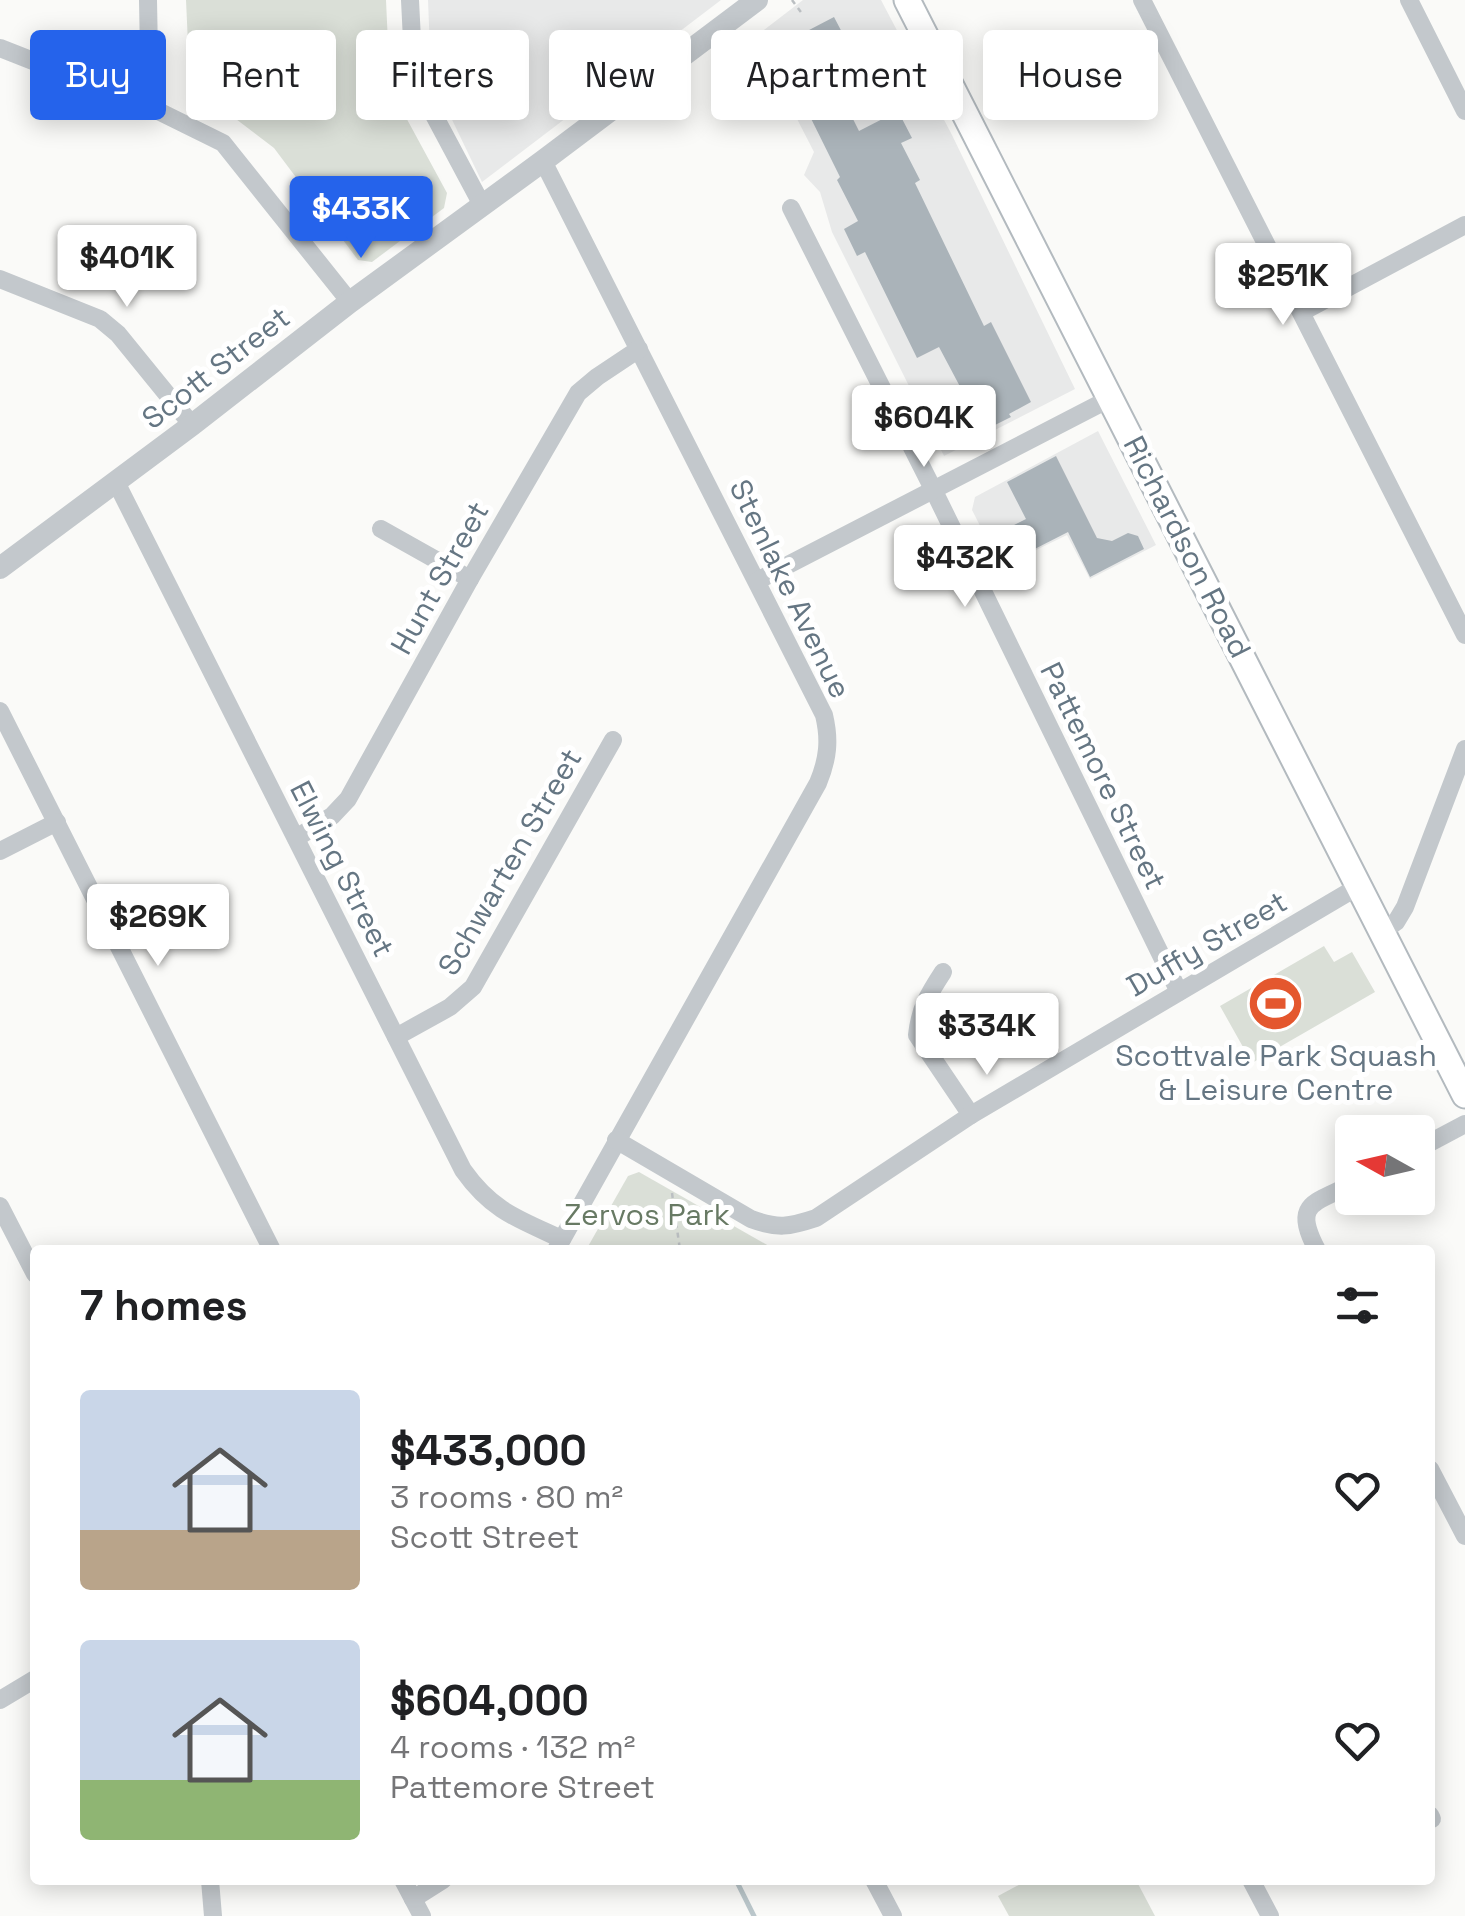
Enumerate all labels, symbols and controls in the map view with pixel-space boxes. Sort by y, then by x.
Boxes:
chip: Buy [30,30,166,120]
chip: Rent [186,30,336,120]
chip: Filters [356,30,529,120]
chip: New [549,30,691,120]
chip: Apartment [711,30,963,120]
chip: House [983,30,1158,120]
pin: $433K [291,176,431,261]
text: $433K [312,188,410,228]
pin: $401K [57,225,197,310]
text: $401K [80,237,174,277]
pin: $251K [1213,243,1353,328]
text: $251K [1237,255,1329,295]
street label: Scott Street [134,298,298,438]
pin: $604K [854,385,994,470]
text: $604K [874,397,974,437]
street label: Richardson Road [1115,429,1260,664]
street label: Stenlake Avenue [721,473,860,705]
street label: Hunt Street [381,494,498,661]
pin: $432K [895,525,1035,610]
text: $432K [916,537,1014,577]
street label: Pattemore Street [1031,656,1175,896]
street label: Schwarten Street [429,741,590,982]
street label: Elwing Street [281,774,404,963]
street label: Duffy Street [1120,882,1294,1005]
pin: $269K [88,884,228,969]
text: $269K [109,896,207,936]
sports icon: Scottvale Park Squash & Leisure Centre [1246,974,1306,1034]
pin: $334K [917,993,1057,1078]
text: $334K [938,1005,1036,1045]
place label: Scottvale Park Squash & Leisure Centre [1115,1036,1437,1109]
north arrow [1335,1115,1435,1215]
map controls [1335,1115,1435,1215]
park label: Zervos Park [564,1195,730,1234]
icon: filters [1330,1278,1385,1333]
text: 7 homes [80,1279,248,1332]
text: $433,000 [390,1424,587,1477]
icon: home [160,1430,280,1550]
icon: heart [1330,1463,1385,1518]
text: 3 rooms · 80 m² [390,1477,623,1517]
text: Scott Street [390,1517,580,1557]
text: $604,000 [390,1674,589,1727]
icon: home [160,1680,280,1800]
icon: heart [1330,1713,1385,1768]
text: 4 rooms · 132 m² [390,1727,636,1767]
text: Pattemore Street [390,1767,655,1807]

